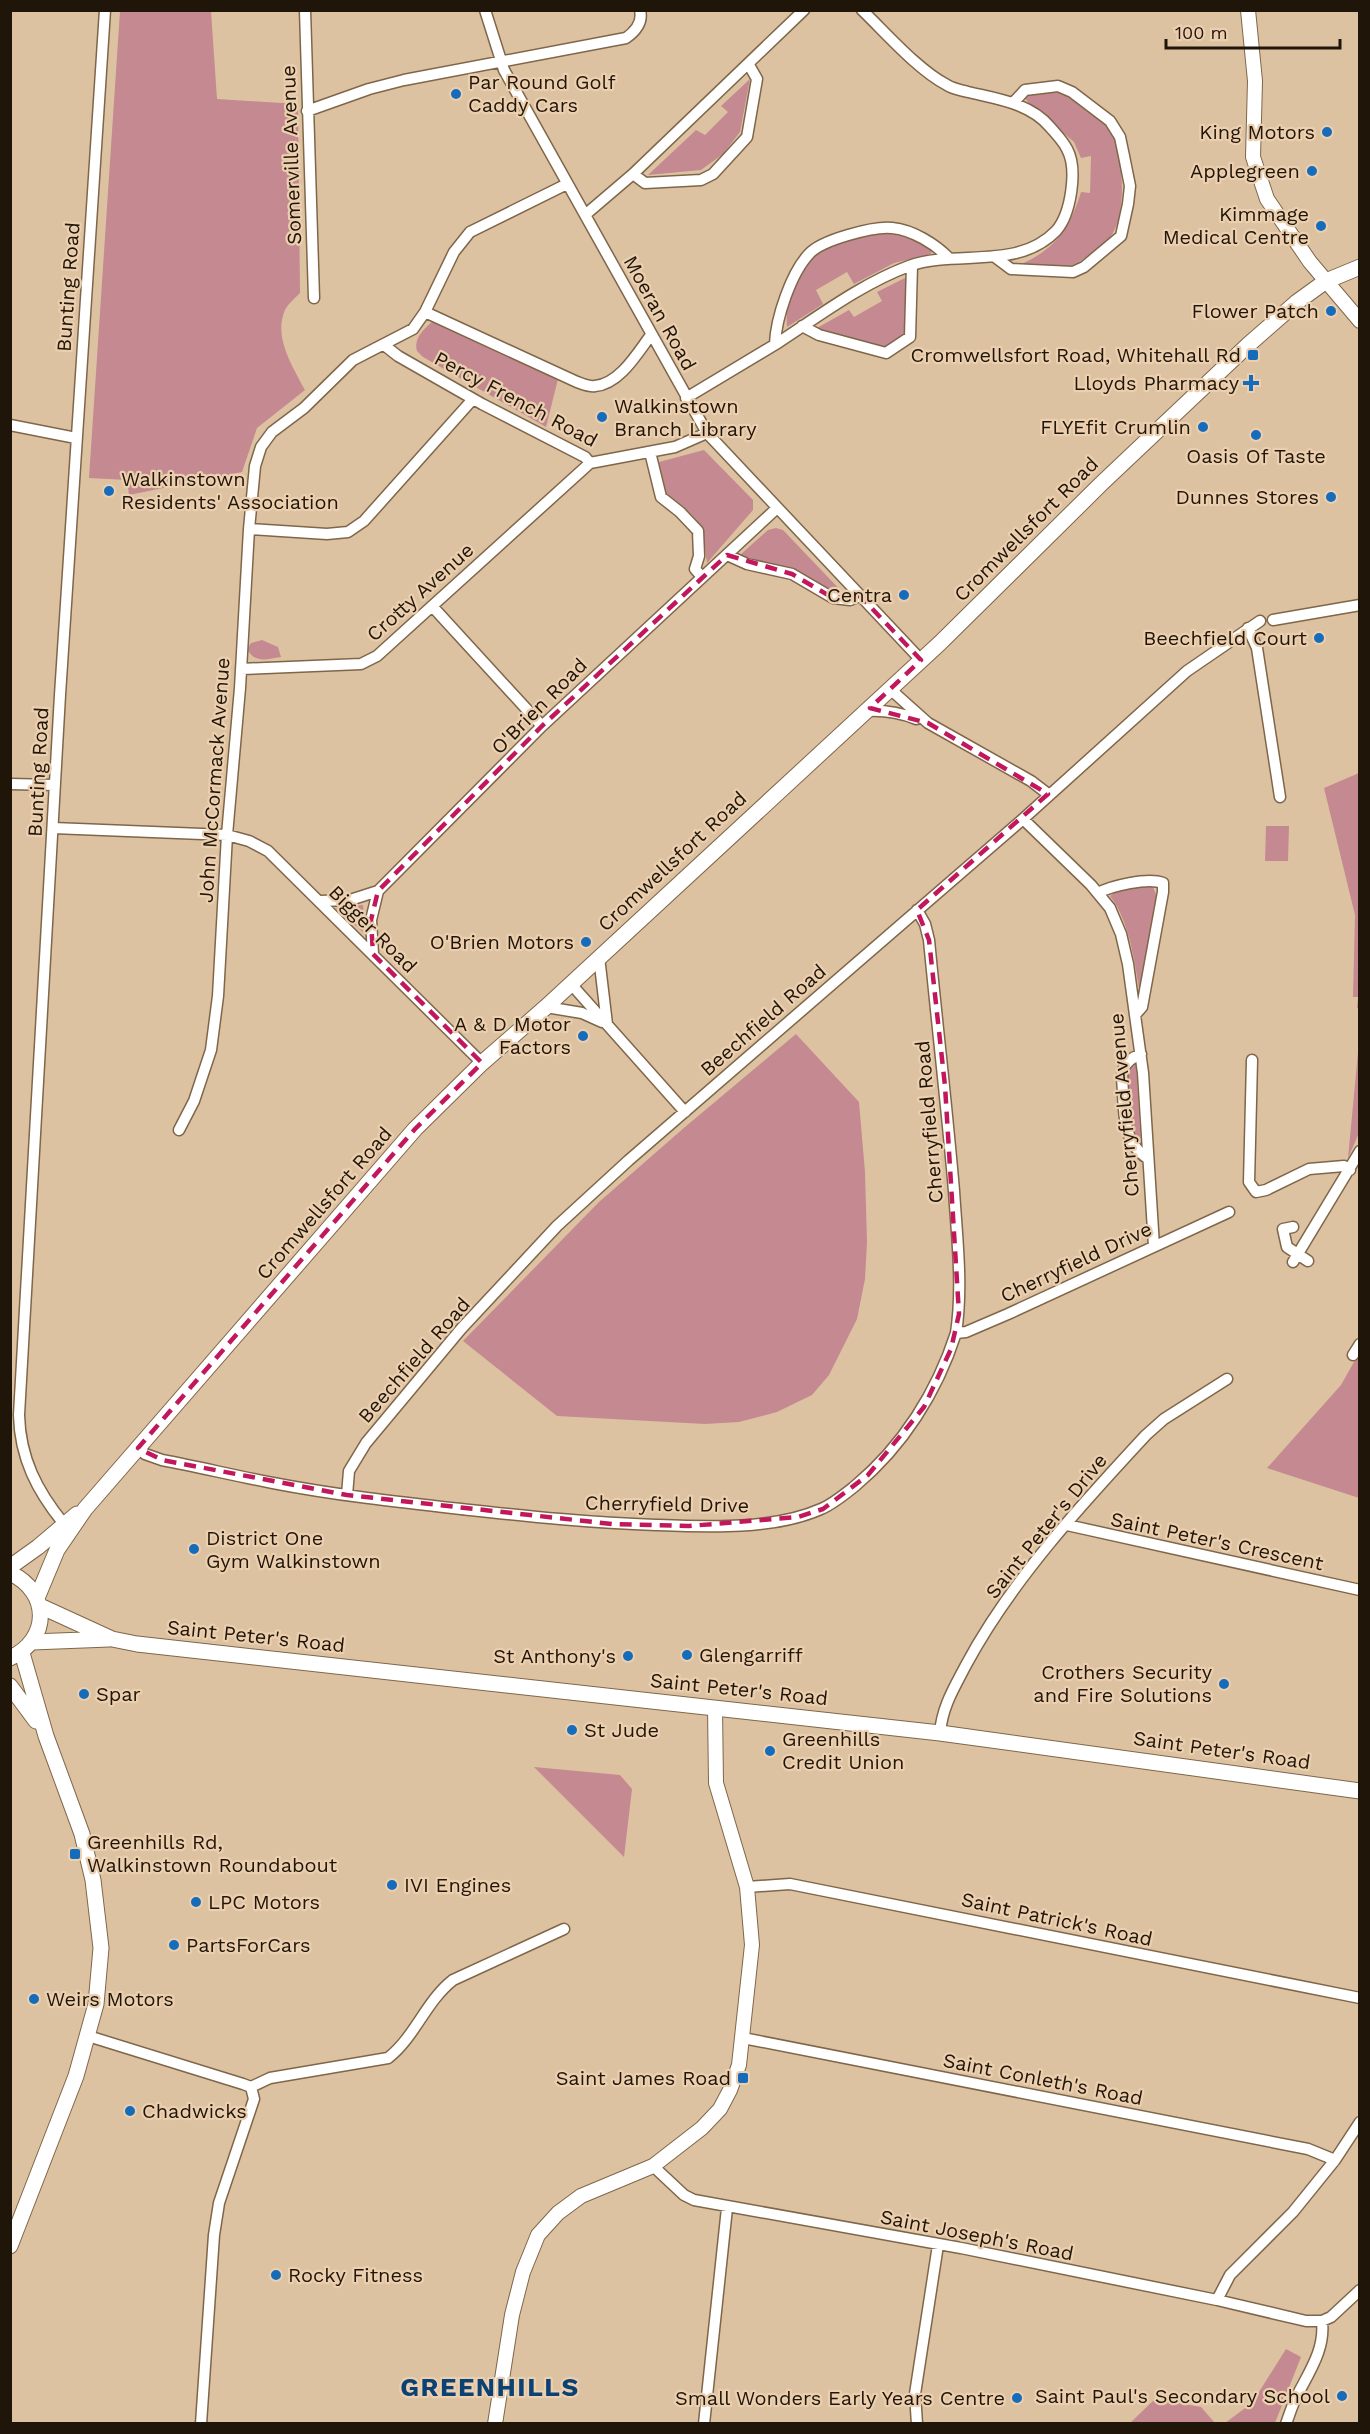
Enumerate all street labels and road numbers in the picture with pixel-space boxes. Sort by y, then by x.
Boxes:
street label: Somerville Avenue [276,65,306,245]
street label: Bunting Road [51,221,85,353]
street label: Moeran Road [619,251,701,375]
street label: Percy French Road [430,346,602,452]
street label: Cromwellsfort Road [949,452,1103,606]
street label: Crotty Avenue [362,538,478,646]
street label: O'Brien Road [486,653,592,759]
street label: John McCormack Avenue [193,657,235,903]
street label: Bunting Road [23,706,53,838]
street label: Cromwellsfort Road [593,786,751,936]
street label: Bigger Road [324,880,422,978]
street label: Beechfield Road [695,959,831,1081]
street label: Cherryfield Avenue [1104,1012,1144,1198]
street label: Cherryfield Road [910,1040,948,1204]
street label: Cromwellsfort Road [251,1122,397,1284]
street label: Cherryfield Drive [997,1216,1155,1308]
street label: Beechfield Road [353,1292,475,1428]
street label: Saint Peter's Drive [980,1449,1112,1603]
street label: Cherryfield Drive [585,1491,749,1517]
street label: Saint Peter's Crescent [1108,1507,1326,1575]
street label: Saint Peter's Road [166,1615,346,1657]
street label: Saint Peter's Road [649,1668,829,1710]
street label: Saint Peter's Road [1132,1726,1312,1774]
street label: Saint Patrick's Road [959,1887,1155,1951]
street label: Saint Conleth's Road [941,2048,1145,2110]
street label: Saint Joseph's Road [878,2204,1076,2266]

